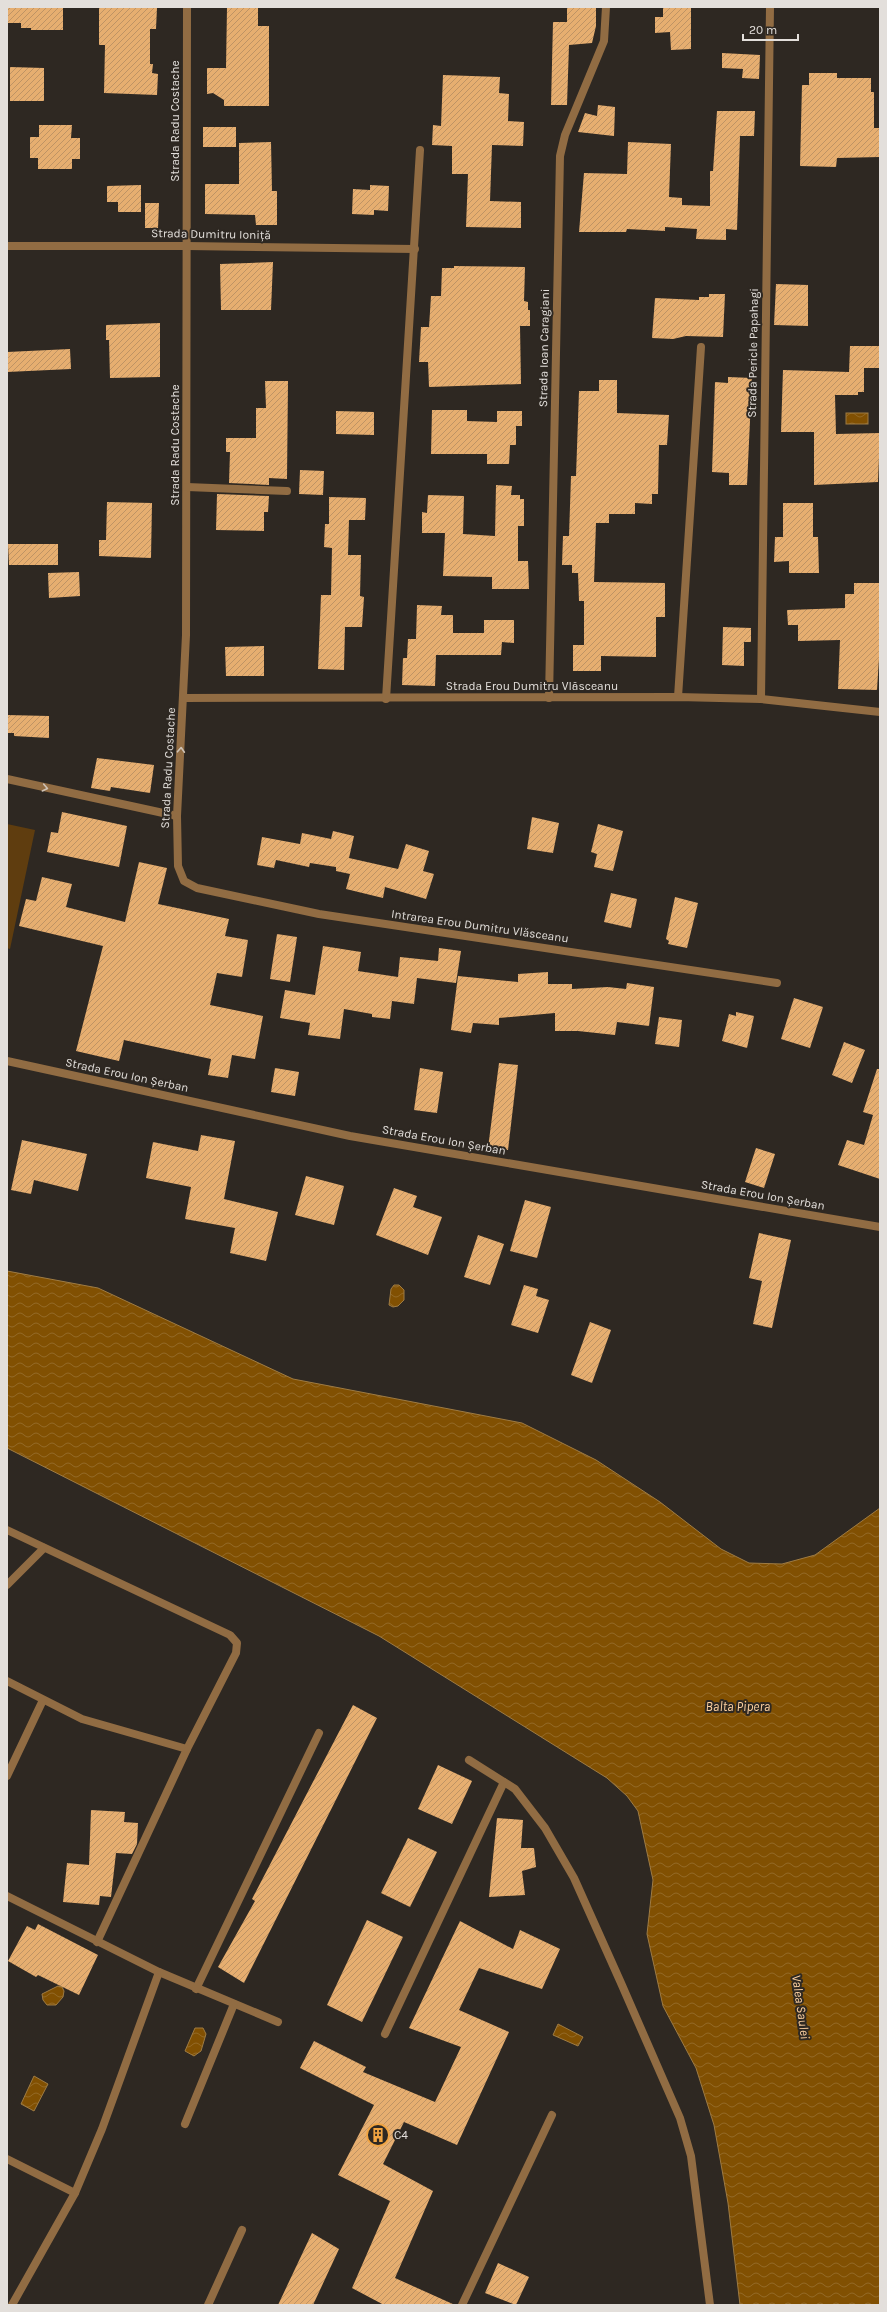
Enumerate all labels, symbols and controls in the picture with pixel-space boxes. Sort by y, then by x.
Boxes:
scale bar [743,16,798,42]
text: 20 m [749,23,777,37]
street label: Strada Radu Costache [168,60,182,182]
street label: Strada Dumitru Ioniță [151,226,271,242]
street label: Strada Pericle Papahagi [745,288,761,418]
street label: Strada Ioan Caragiani [536,289,552,407]
street label: Strada Radu Costache [168,384,182,506]
street label: Strada Erou Dumitru Vlăsceanu [446,679,618,693]
street label: Strada Radu Costache [158,707,178,829]
one-way arrow [176,747,185,753]
one-way arrow [42,783,48,791]
street label: Intrarea Erou Dumitru Vlăsceanu [390,907,570,945]
street label: Strada Erou Ion Șerban [64,1055,190,1095]
street label: Strada Erou Ion Șerban [381,1122,507,1158]
street label: Strada Erou Ion Șerban [700,1177,826,1213]
water label: Balta Pipera [706,1699,771,1714]
water label: Valea Saulei [789,1974,813,2041]
building icon: C4 [365,2122,391,2148]
place label: C4 [394,2128,408,2142]

